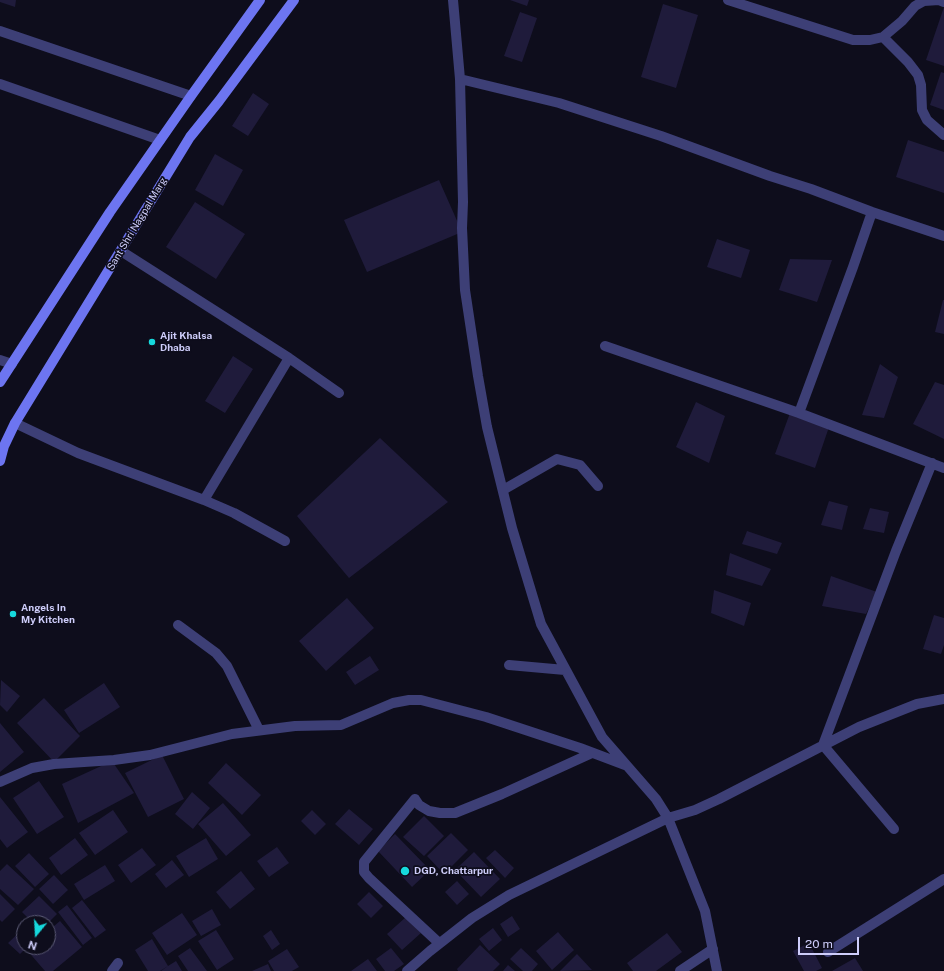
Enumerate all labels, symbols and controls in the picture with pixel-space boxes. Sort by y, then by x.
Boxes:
street label: Sant Shri Nagpal Marg [105,176,169,272]
place label: Ajit Khalsa Dhaba [160,330,212,354]
marker: Ajit Khalsa Dhaba [147,337,157,347]
place label: Angels In My Kitchen [21,602,75,626]
marker: Angels In My Kitchen [8,609,18,619]
marker: DGD, Chattarpur [399,865,411,877]
place label: DGD, Chattarpur [414,865,493,877]
north arrow [16,915,56,955]
scale bar [800,929,861,955]
text: 20 m [805,937,833,951]
text: N [27,938,39,953]

